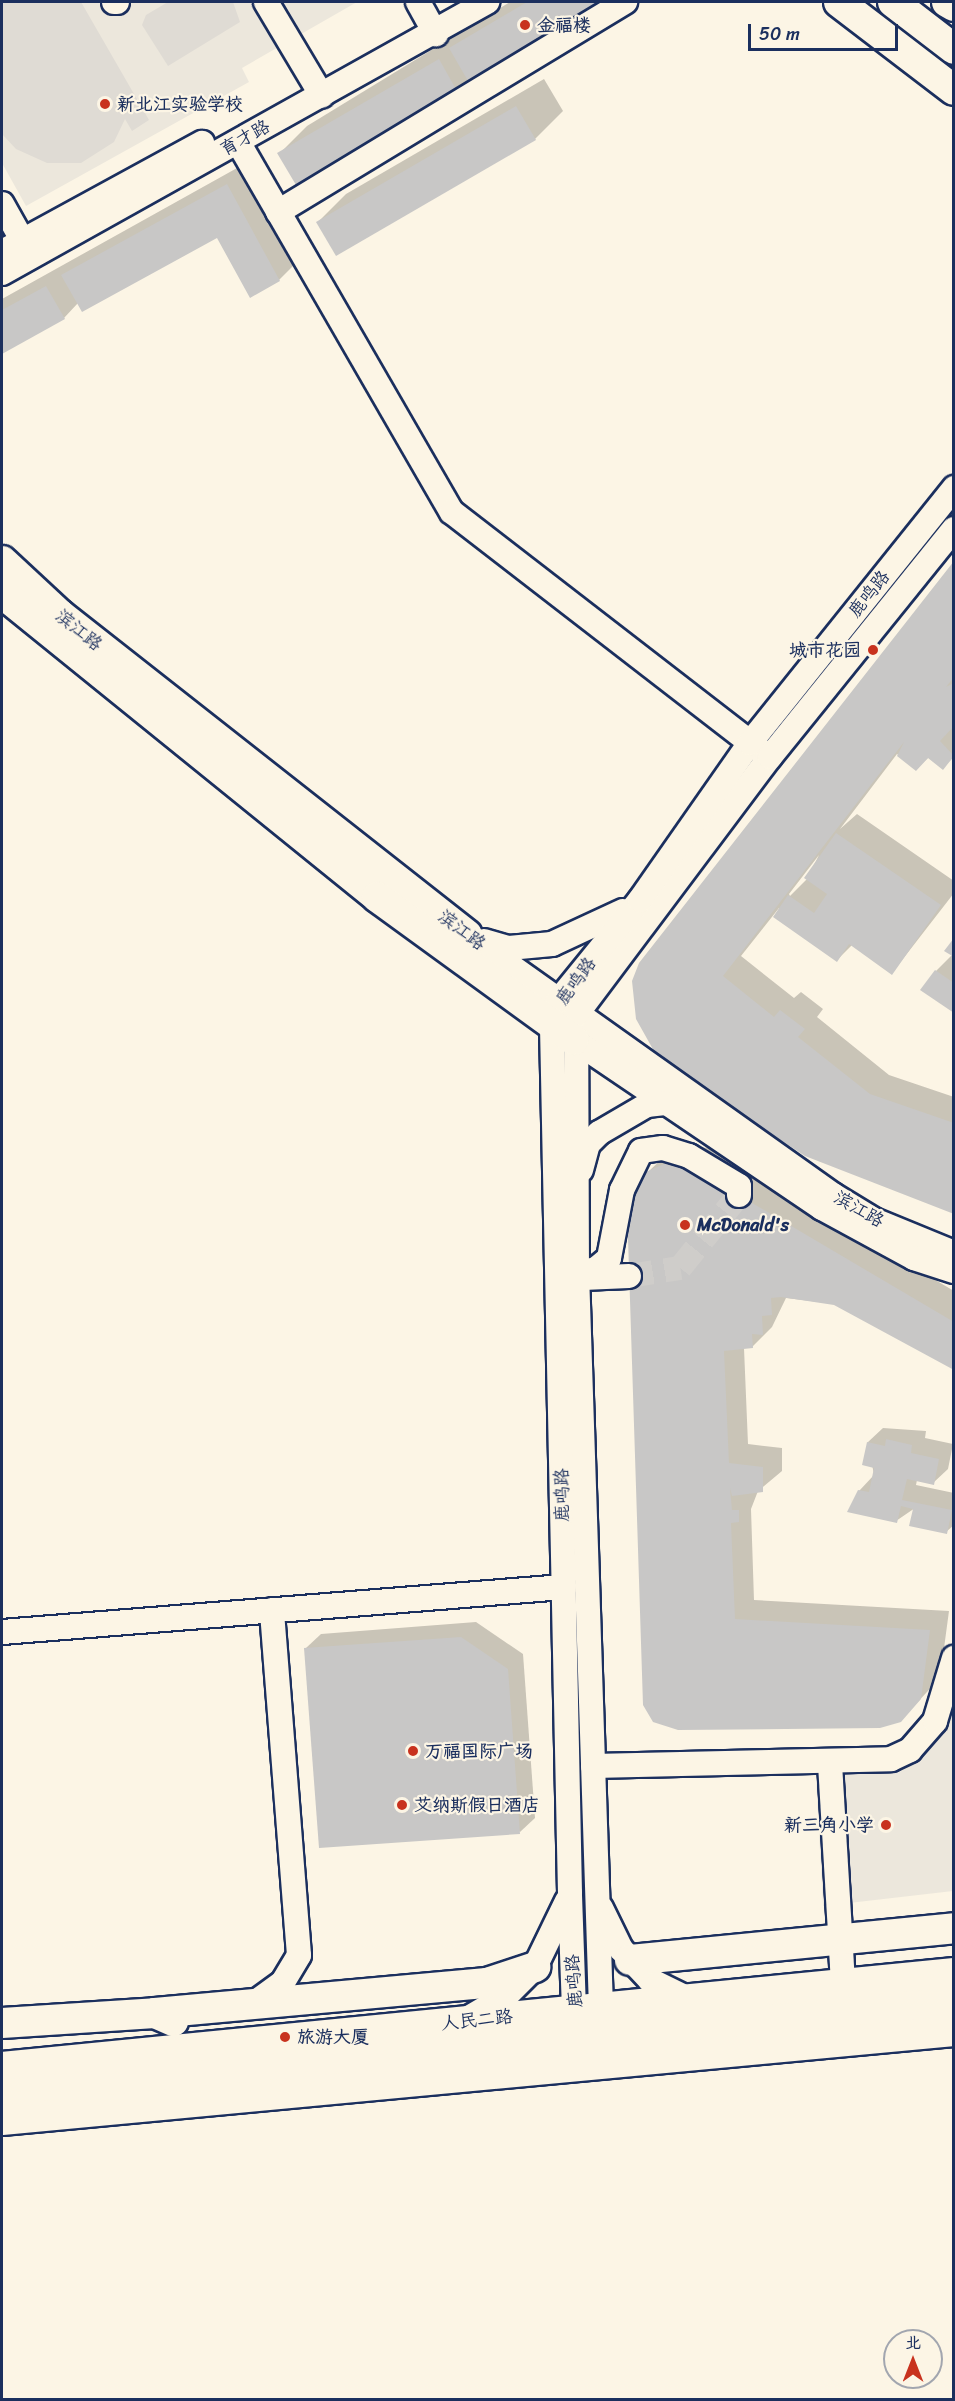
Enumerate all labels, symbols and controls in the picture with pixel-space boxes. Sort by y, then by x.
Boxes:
scale bar [751,12,901,50]
place label: 金福楼 [537,14,591,36]
marker: 金福楼 [518,18,532,32]
text: 50 m [759,18,800,50]
place label: 新北江实验学校 [117,93,243,115]
marker: 新北江实验学校 [98,97,112,111]
street label: 育才路 [216,115,274,161]
street label: 鹿鸣路 [844,566,894,622]
street label: 滨江路 [51,605,107,655]
place label: 城市花园 [789,639,861,661]
marker: 城市花园 [866,643,880,657]
street label: 滨江路 [434,905,490,955]
street label: 鹿鸣路 [551,953,601,1009]
street label: 滨江路 [830,1186,888,1232]
place label: McDonald's [697,1214,789,1236]
marker: McDonald's [678,1218,692,1232]
street label: 鹿鸣路 [551,1468,573,1522]
place label: 万福国际广场 [425,1740,533,1762]
marker: 万福国际广场 [406,1744,420,1758]
place label: 艾纳斯假日酒店 [414,1794,540,1816]
marker: 艾纳斯假日酒店 [395,1798,409,1812]
place label: 新三角小学 [784,1814,874,1836]
marker: 新三角小学 [879,1818,893,1832]
street label: 鹿鸣路 [561,1953,587,2009]
street label: 人民二路 [440,2005,514,2035]
place label: 旅游大厦 [297,2026,369,2048]
marker: 旅游大厦 [278,2030,292,2044]
text: 北 [905,2328,921,2357]
north arrow [883,2329,943,2389]

